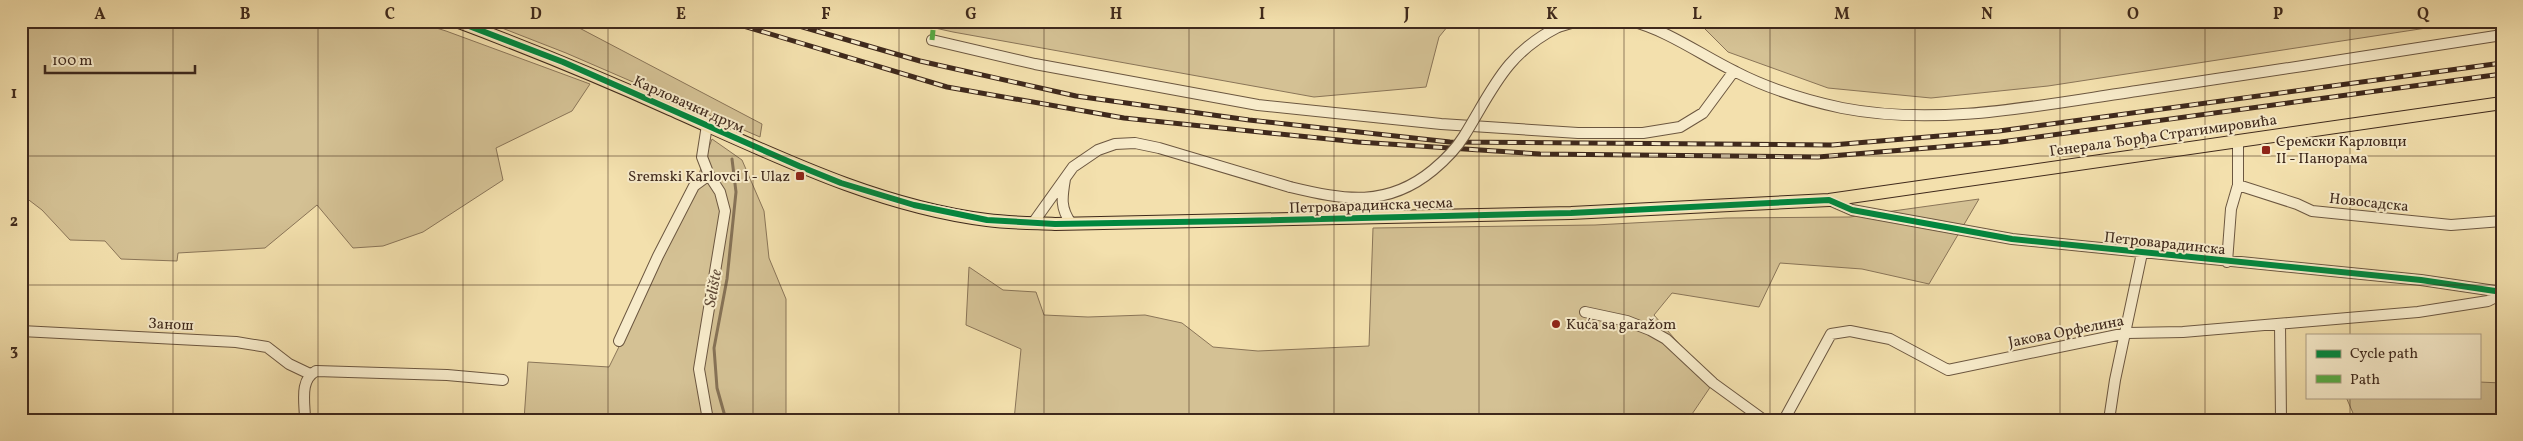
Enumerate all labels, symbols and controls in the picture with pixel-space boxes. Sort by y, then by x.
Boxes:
text: A [94,4,106,26]
text: B [240,4,251,26]
text: C [385,4,395,26]
text: D [530,4,542,26]
text: E [676,4,686,26]
text: F [821,4,831,26]
text: G [965,4,977,26]
text: H [1110,4,1122,26]
text: I [1259,4,1265,26]
text: J [1403,4,1410,26]
text: K [1546,4,1558,26]
text: L [1692,4,1702,26]
text: M [1834,4,1850,26]
text: N [1981,4,1993,26]
text: O [2127,4,2139,26]
text: P [2273,4,2283,26]
text: Q [2417,4,2430,26]
scale bar [45,42,195,74]
text: 100 m [52,51,92,72]
street label: Карловачки друм [629,71,747,139]
text: 1 [11,83,17,105]
street label: Генерала Ђорђа Стратимировића [2048,110,2278,163]
place label: Сремски Карловци II - Панорама [2276,132,2407,170]
marker: Сремски Карловци II - Панорама [2260,144,2272,156]
place label: Sremski Karlovci I - Ulaz [628,167,790,188]
marker: Sremski Karlovci I - Ulaz [794,170,806,182]
street label: Новосадска [2328,189,2410,218]
street label: Петроварадинска чесма [1289,193,1453,220]
text: 2 [10,211,18,233]
street label: Петроварадинска [2103,228,2227,261]
water label: Selište [700,268,728,309]
street label: Јакова Орфелина [2007,311,2126,354]
street label: Занош [148,314,194,337]
place label: Kuća sa garažom [1566,315,1676,336]
marker: Kuća sa garažom [1550,318,1562,330]
legend [2306,334,2480,398]
text: 3 [10,340,18,362]
text: Cycle path [2350,344,2418,365]
text: Path [2350,370,2380,391]

